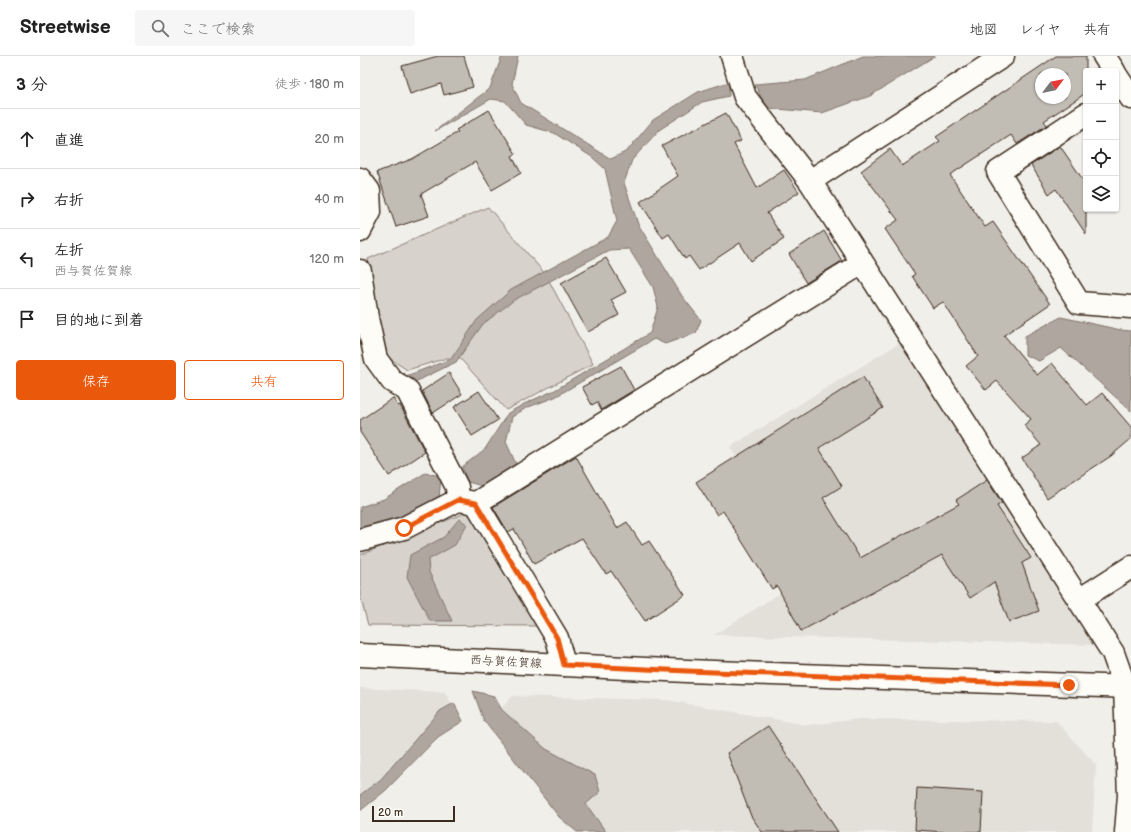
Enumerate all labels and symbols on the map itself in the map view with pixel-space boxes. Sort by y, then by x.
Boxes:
north arrow [1035,68,1071,104]
route start [395,519,413,537]
street label: 西与賀佐賀線 [470,653,542,671]
route end [1060,676,1078,694]
scale bar [372,804,455,823]

